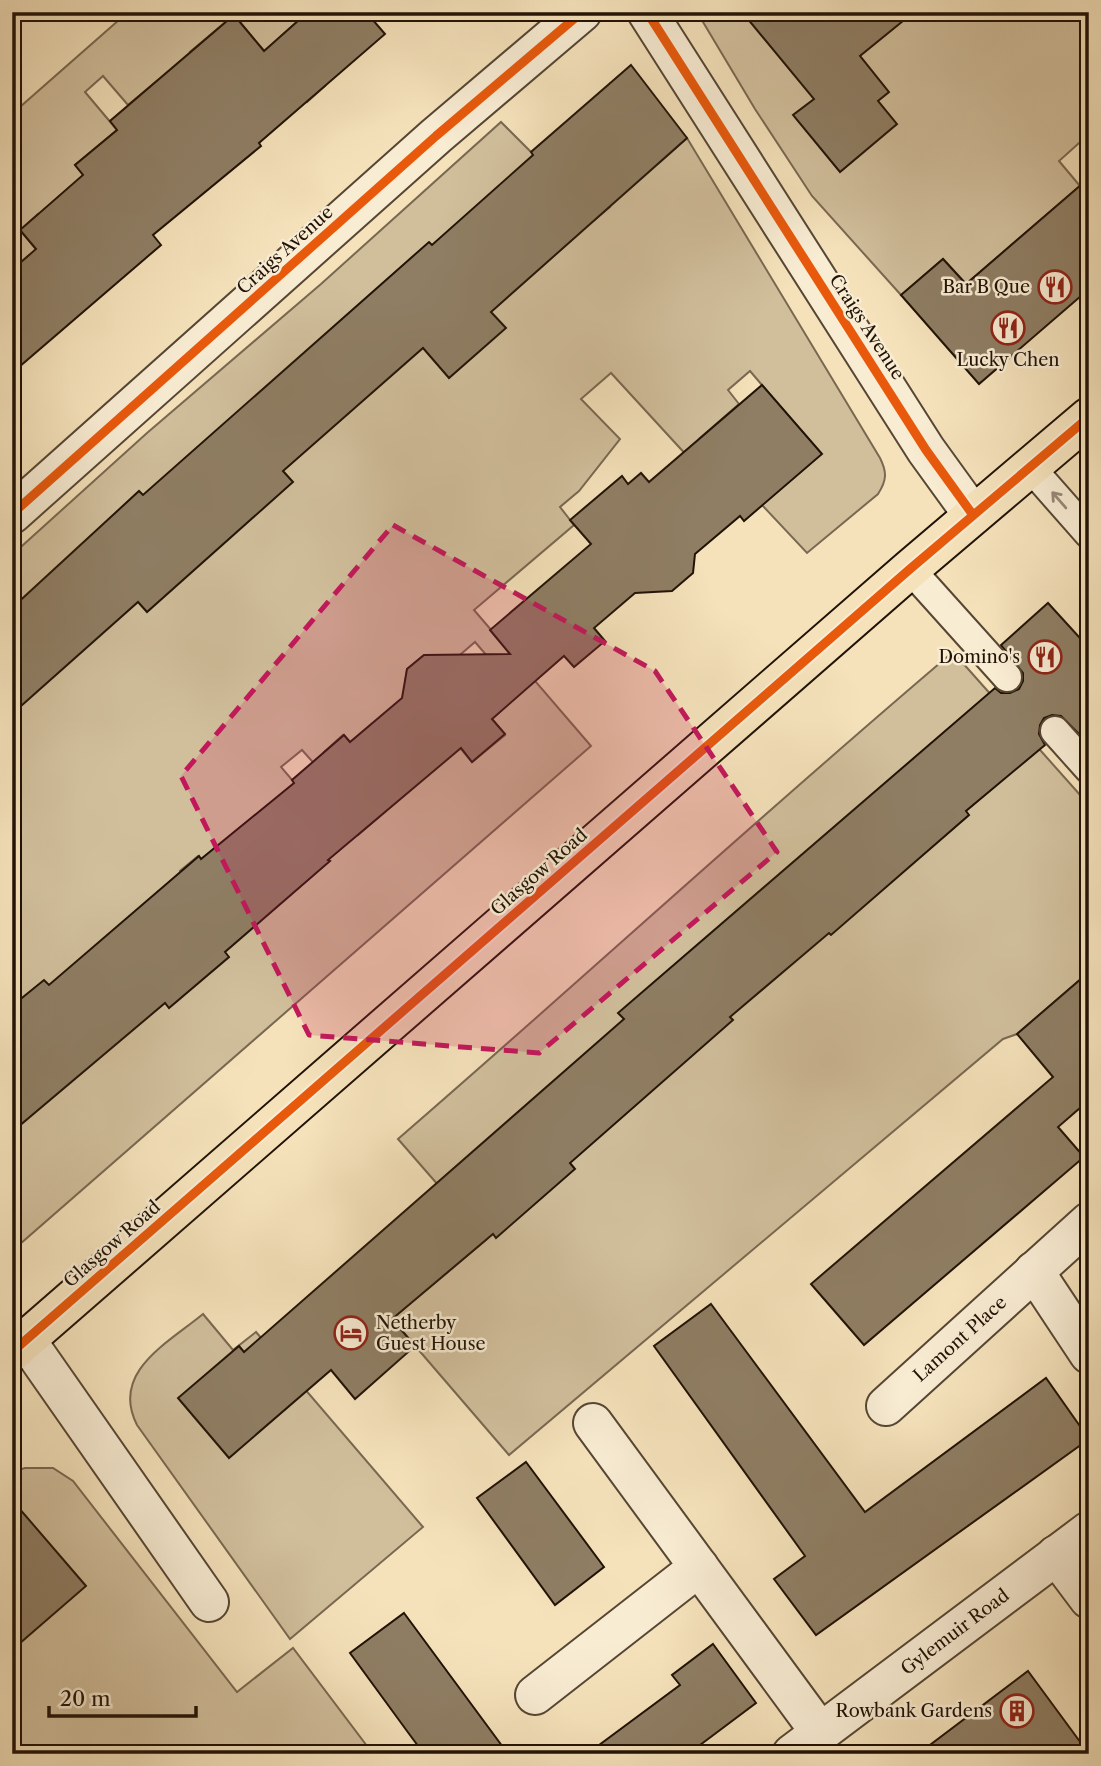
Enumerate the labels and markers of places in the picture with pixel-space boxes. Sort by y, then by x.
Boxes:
restaurant icon: Bar B Que [1036,268,1074,306]
place label: Bar B Que [942,276,1030,298]
restaurant icon: Lucky Chen [989,309,1027,347]
place label: Lucky Chen [956,349,1060,371]
restaurant icon: Domino's [1026,638,1064,676]
place label: Domino's [939,646,1020,668]
place label: Netherby Guest House [376,1312,486,1355]
hotel icon: Netherby Guest House [332,1314,370,1352]
building icon: Rowbank Gardens [998,1692,1036,1730]
place label: Rowbank Gardens [836,1700,992,1722]

